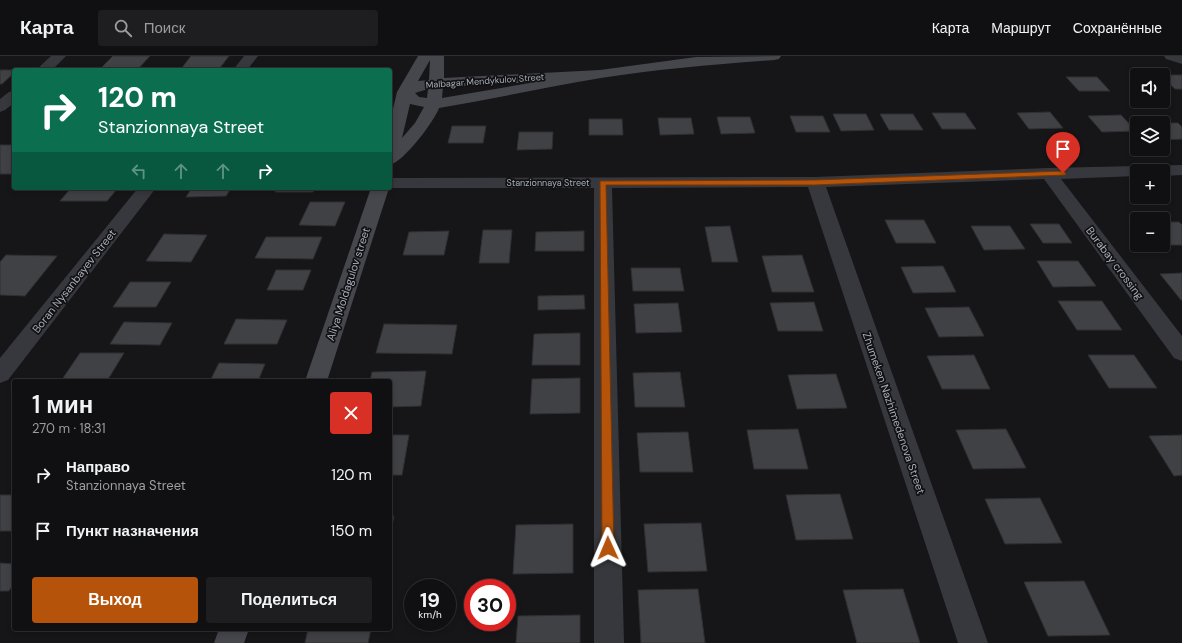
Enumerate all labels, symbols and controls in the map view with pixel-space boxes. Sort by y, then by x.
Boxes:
search box [98,10,378,46]
text: Карта [20,15,74,40]
icon: search [112,17,134,39]
text: Поиск [144,18,185,38]
text: Карта [932,19,969,37]
text: Маршрут [991,19,1051,37]
text: Сохранённые [1073,19,1162,37]
map controls [1130,68,1170,252]
button: sound [1130,68,1170,108]
street label: Malbagar Mendykulov Street [425,71,545,91]
text: 120 m [98,79,177,116]
icon: right [32,84,84,136]
text: Stanzionnaya Street [98,115,264,139]
button: layers [1130,116,1170,156]
pin [1046,132,1080,173]
icon: arrive [1052,138,1074,160]
icon: left [128,160,150,182]
icon: ahead [170,160,192,182]
icon: ahead [212,160,234,182]
icon: right [254,160,276,182]
button: + [1130,164,1170,204]
street label: Stanzionnaya Street [506,177,590,189]
button: − [1130,212,1170,252]
street label: Burabay crossing [1083,224,1147,302]
street label: Boran Nysanbayev Street [29,226,119,336]
street label: Aliya Moldagulov street [323,226,373,342]
street label: Zhumeken Nazhimedenova Street [860,330,928,496]
text: 1 мин [32,389,93,420]
button: close [330,392,372,434]
text: 270 m · 18:31 [32,420,106,437]
text: Направо [66,457,130,477]
icon: right [32,464,54,486]
text: 120 m [331,465,372,485]
text: Stanzionnaya Street [66,477,186,494]
icon: arrive [32,520,54,542]
text: Пункт назначения [66,521,199,541]
text: 150 m [331,521,372,541]
position arrow [587,527,629,569]
button: Выход [32,577,198,623]
button: Поделиться [206,577,372,623]
speed limit sign: 30 [464,579,516,631]
text: 19 [420,587,440,613]
text: km/h [418,608,442,621]

